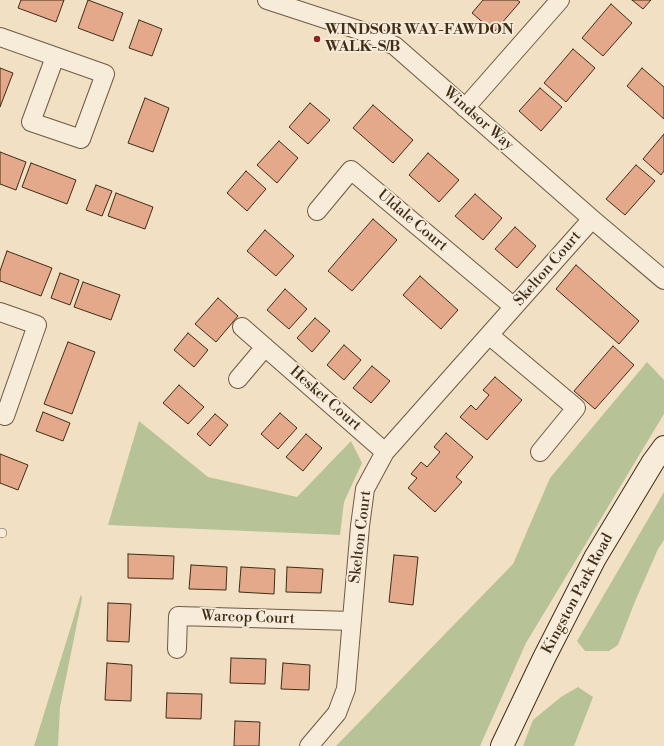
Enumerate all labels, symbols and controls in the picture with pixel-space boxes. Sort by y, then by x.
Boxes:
place label: WINDSOR WAY-FAWDON WALK-S/B [325,21,514,56]
marker: WINDSOR WAY-FAWDON WALK-S/B [312,34,322,44]
street label: Windsor Way [439,84,517,154]
street label: Uldale Court [373,186,451,256]
street label: Skelton Court [511,228,585,310]
street label: Hesket Court [285,363,365,435]
street label: Skelton Court [346,490,376,584]
street label: Kingston Park Road [539,531,617,657]
street label: Warcop Court [201,607,295,629]

